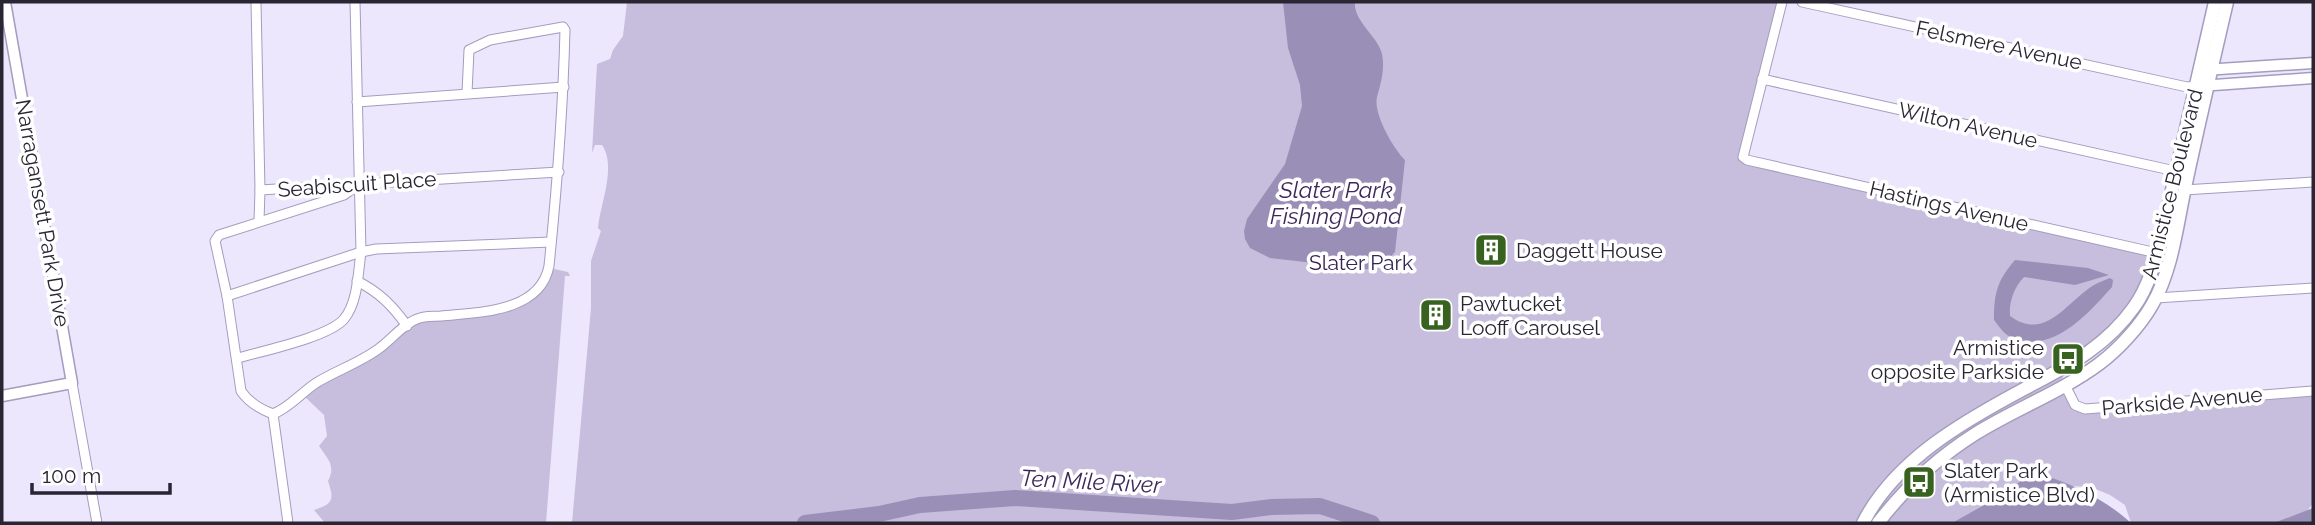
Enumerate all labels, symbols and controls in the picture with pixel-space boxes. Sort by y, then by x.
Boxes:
street label: Felsmere Avenue [1914,15,2084,75]
street label: Armistice Boulevard [2136,86,2208,282]
street label: Narragansett Park Drive [11,97,75,329]
street label: Wilton Avenue [1896,97,2040,153]
street label: Seabiscuit Place [277,166,437,202]
water label: Slater Park Fishing Pond [1270,176,1403,229]
street label: Hastings Avenue [1867,176,2031,236]
building icon: Daggett House [1472,231,1510,269]
place label: Daggett House [1516,238,1663,263]
park label: Slater Park [1309,250,1413,275]
place label: Pawtucket Looff Carousel [1460,291,1600,340]
building icon: Pawtucket Looff Carousel [1417,296,1455,334]
place label: Armistice opposite Parkside [1871,335,2044,384]
bus stop icon: Armistice opposite Parkside [2049,340,2087,378]
street label: Parkside Avenue [2101,382,2263,420]
scale bar [32,452,170,496]
place label: Slater Park (Armistice Blvd) [1944,458,2095,507]
text: 100 m [42,463,101,488]
bus stop icon: Slater Park (Armistice Blvd) [1900,463,1938,501]
water label: Ten Mile River [1020,464,1163,498]

